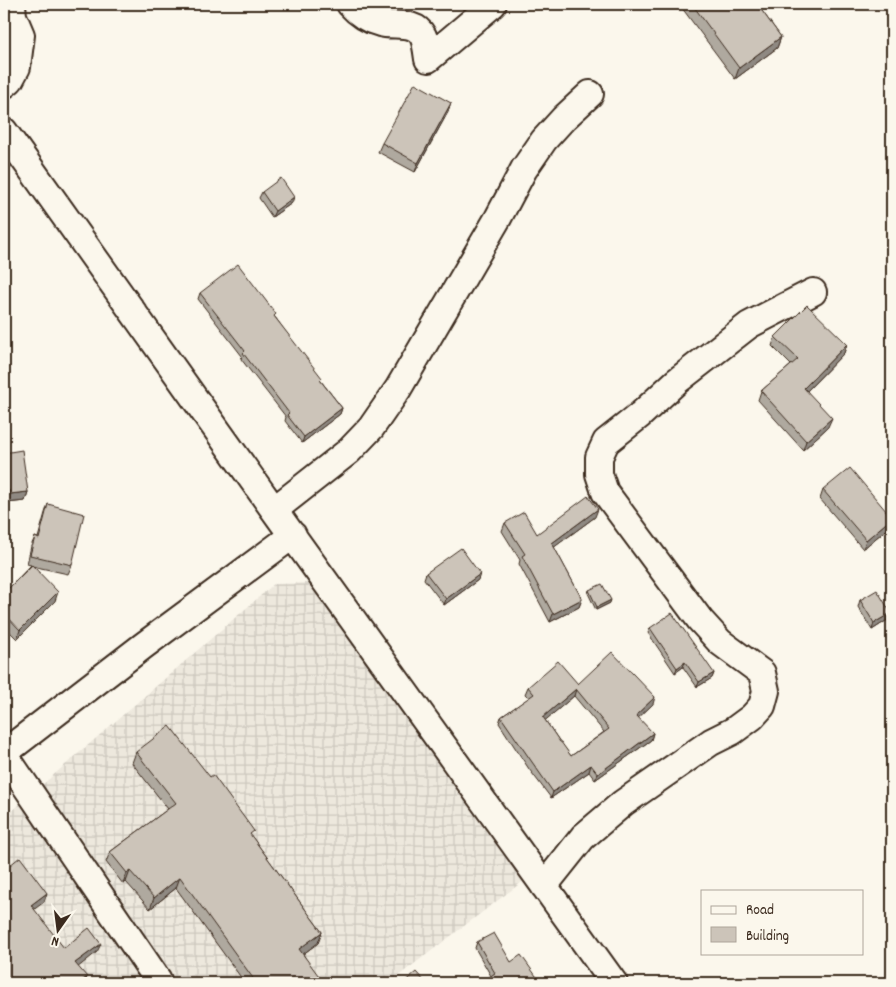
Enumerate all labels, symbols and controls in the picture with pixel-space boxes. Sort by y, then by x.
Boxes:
legend [701,890,864,954]
text: Road [746,900,774,922]
north arrow [32,904,82,954]
text: Building [746,926,789,948]
text: N [49,930,61,951]

